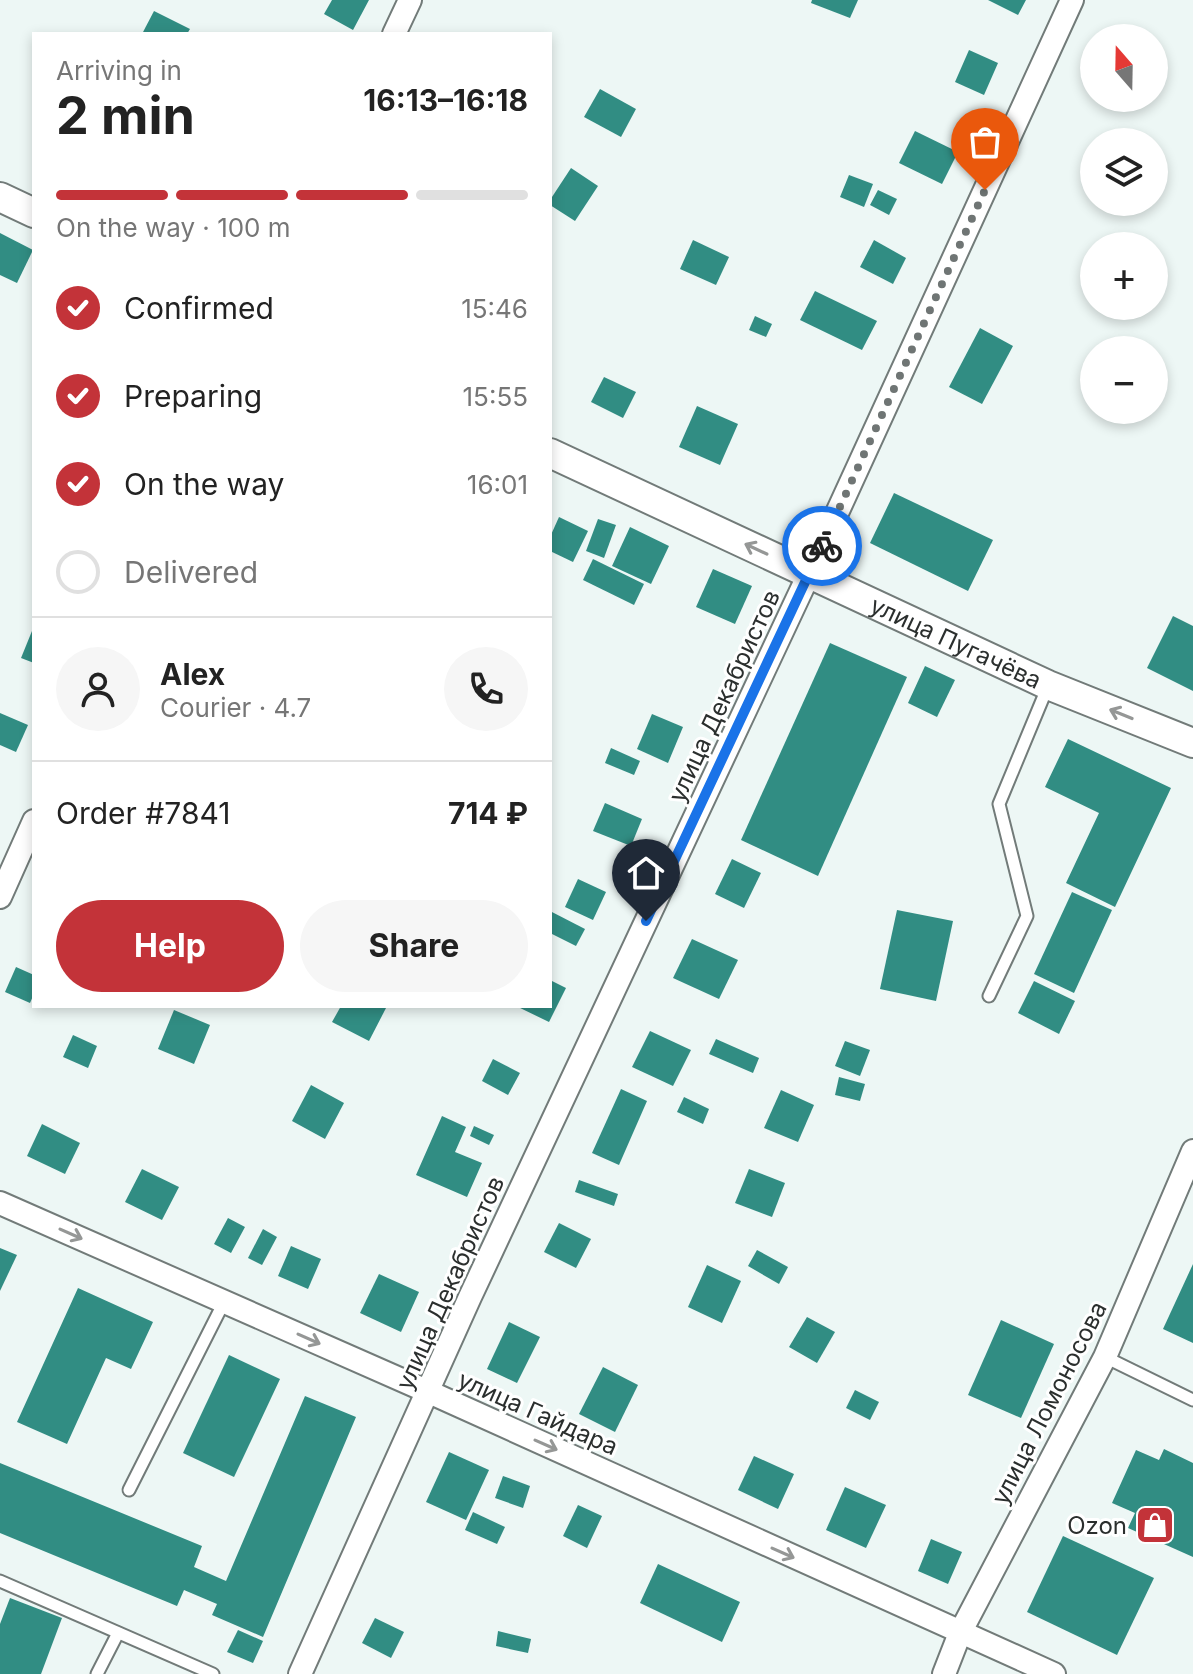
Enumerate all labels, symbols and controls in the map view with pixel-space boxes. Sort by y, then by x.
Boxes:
north arrow [1080,24,1168,112]
map controls [1080,24,1168,424]
text: Arriving in [56,55,182,86]
text: 16:13–16:18 [363,82,528,118]
text: 2 min [56,84,195,147]
pin [951,108,1019,190]
icon: bag [963,120,1007,164]
button: layers [1080,128,1168,216]
text: On the way · 100 m [56,212,291,243]
button: + [1080,232,1168,320]
icon: check [56,286,100,330]
text: Confirmed [124,290,274,326]
text: 15:46 [461,293,528,324]
button: − [1080,336,1168,424]
icon: check [56,374,100,418]
text: Preparing [124,378,262,414]
text: 15:55 [463,381,528,412]
icon: check [56,462,100,506]
text: On the way [124,466,284,502]
text: 16:01 [467,469,528,500]
courier [782,506,862,586]
icon: bike [800,524,844,568]
one-way arrow [744,541,768,556]
text: Delivered [124,554,258,590]
street label: улица Декабристов [662,585,786,807]
street label: улица Пугачёва [866,590,1046,694]
button: person [56,647,140,731]
button: phone [444,647,528,731]
text: Alex [160,656,225,692]
text: Courier · 4.7 [160,692,311,723]
one-way arrow [1109,706,1133,720]
text: Order #7841 [56,795,230,831]
text: 714 ₽ [448,795,528,831]
pin [612,839,680,921]
icon: home [624,851,668,895]
button: Help [56,900,284,992]
button: Share [300,900,528,992]
street label: улица Декабристов [390,1172,510,1394]
one-way arrow [59,1228,83,1243]
street label: улица Ломоносова [985,1297,1113,1509]
one-way arrow [296,1333,321,1348]
street label: улица Гайдара [454,1365,622,1461]
one-way arrow [534,1439,558,1454]
shop icon: Ozon [1134,1504,1176,1546]
place label: Ozon [1067,1511,1127,1540]
one-way arrow [771,1546,795,1561]

